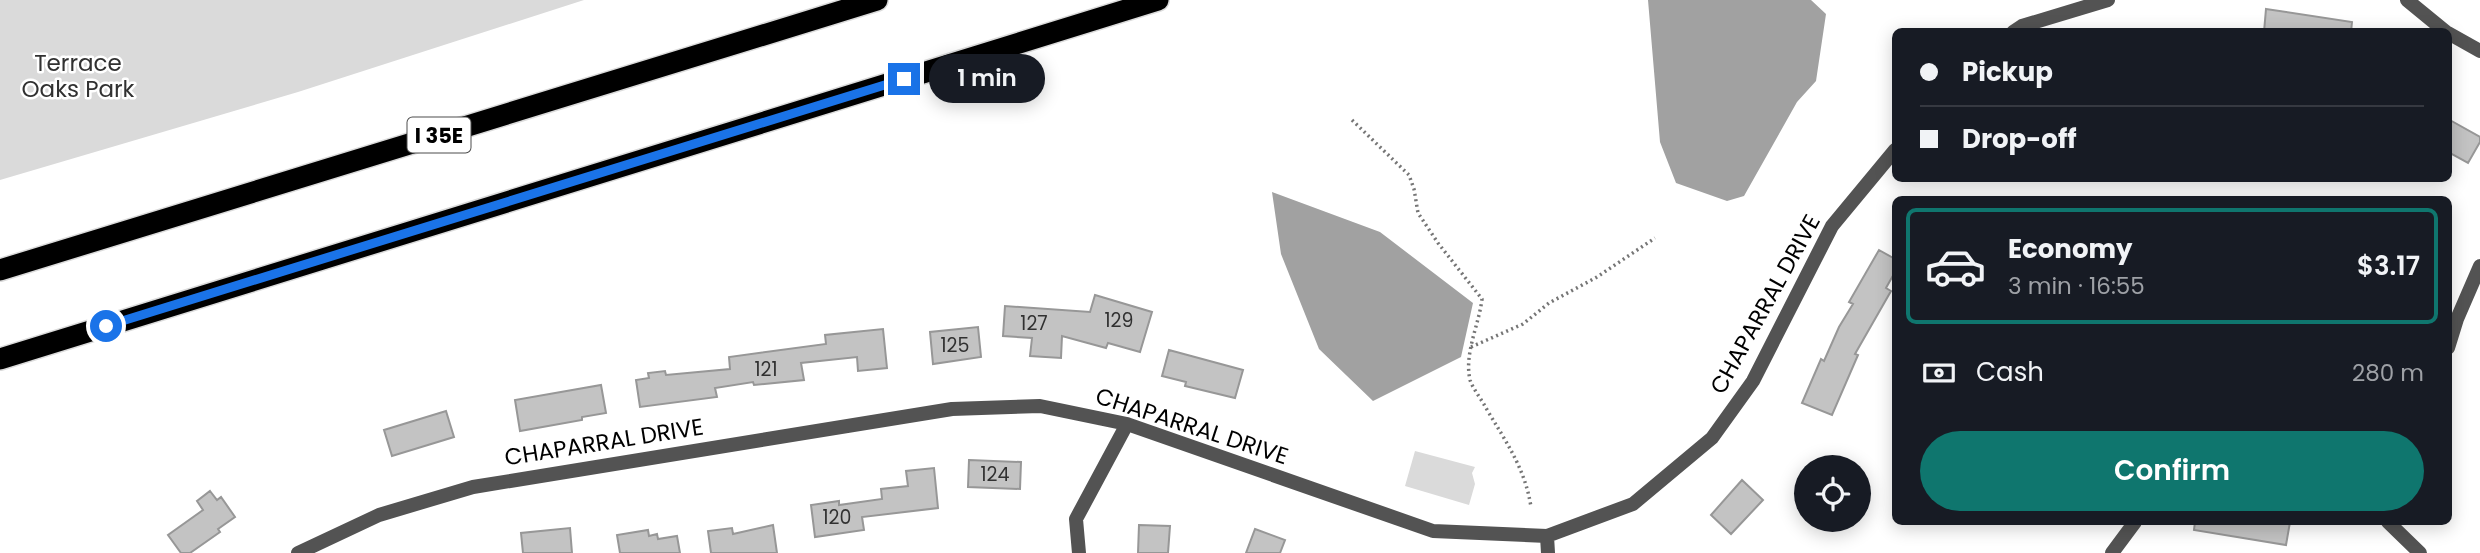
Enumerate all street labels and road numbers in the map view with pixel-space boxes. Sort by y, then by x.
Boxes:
road number: I 35E [408,118,471,152]
street label: CHAPARRAL DRIVE [1702,208,1828,400]
street label: CHAPARRAL DRIVE [1092,380,1292,472]
street label: CHAPARRAL DRIVE [502,410,706,474]

